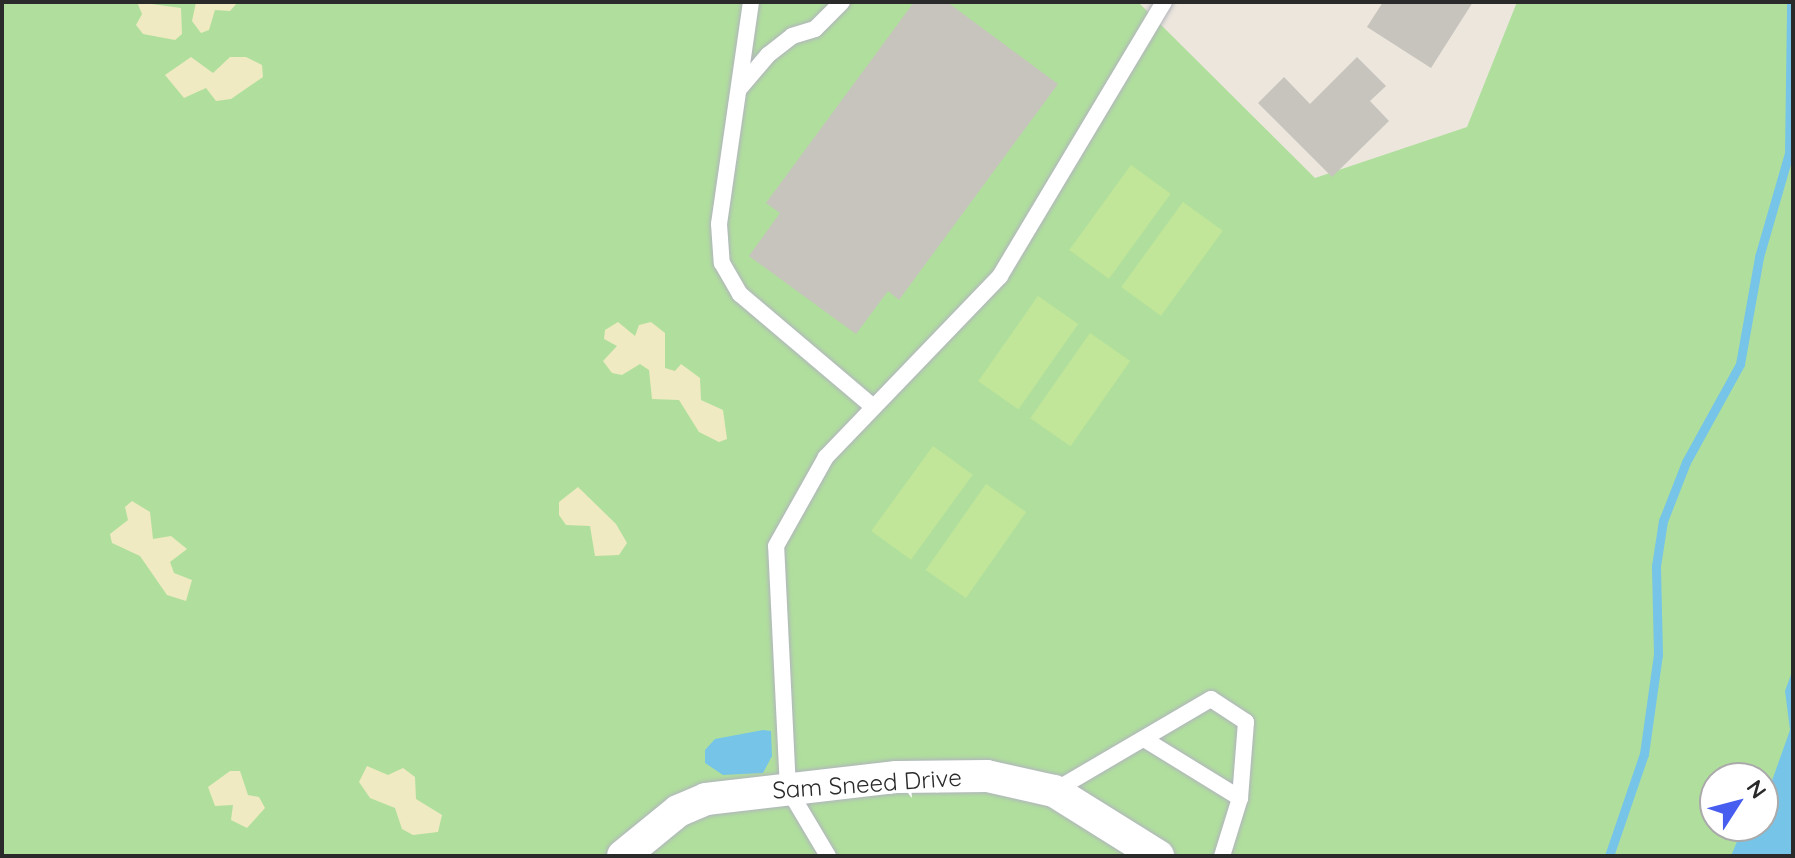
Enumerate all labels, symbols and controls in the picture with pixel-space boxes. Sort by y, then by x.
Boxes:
north arrow [1699,762,1779,842]
street label: Sam Sneed Drive [771,763,963,805]
text: N [1741,774,1773,804]

